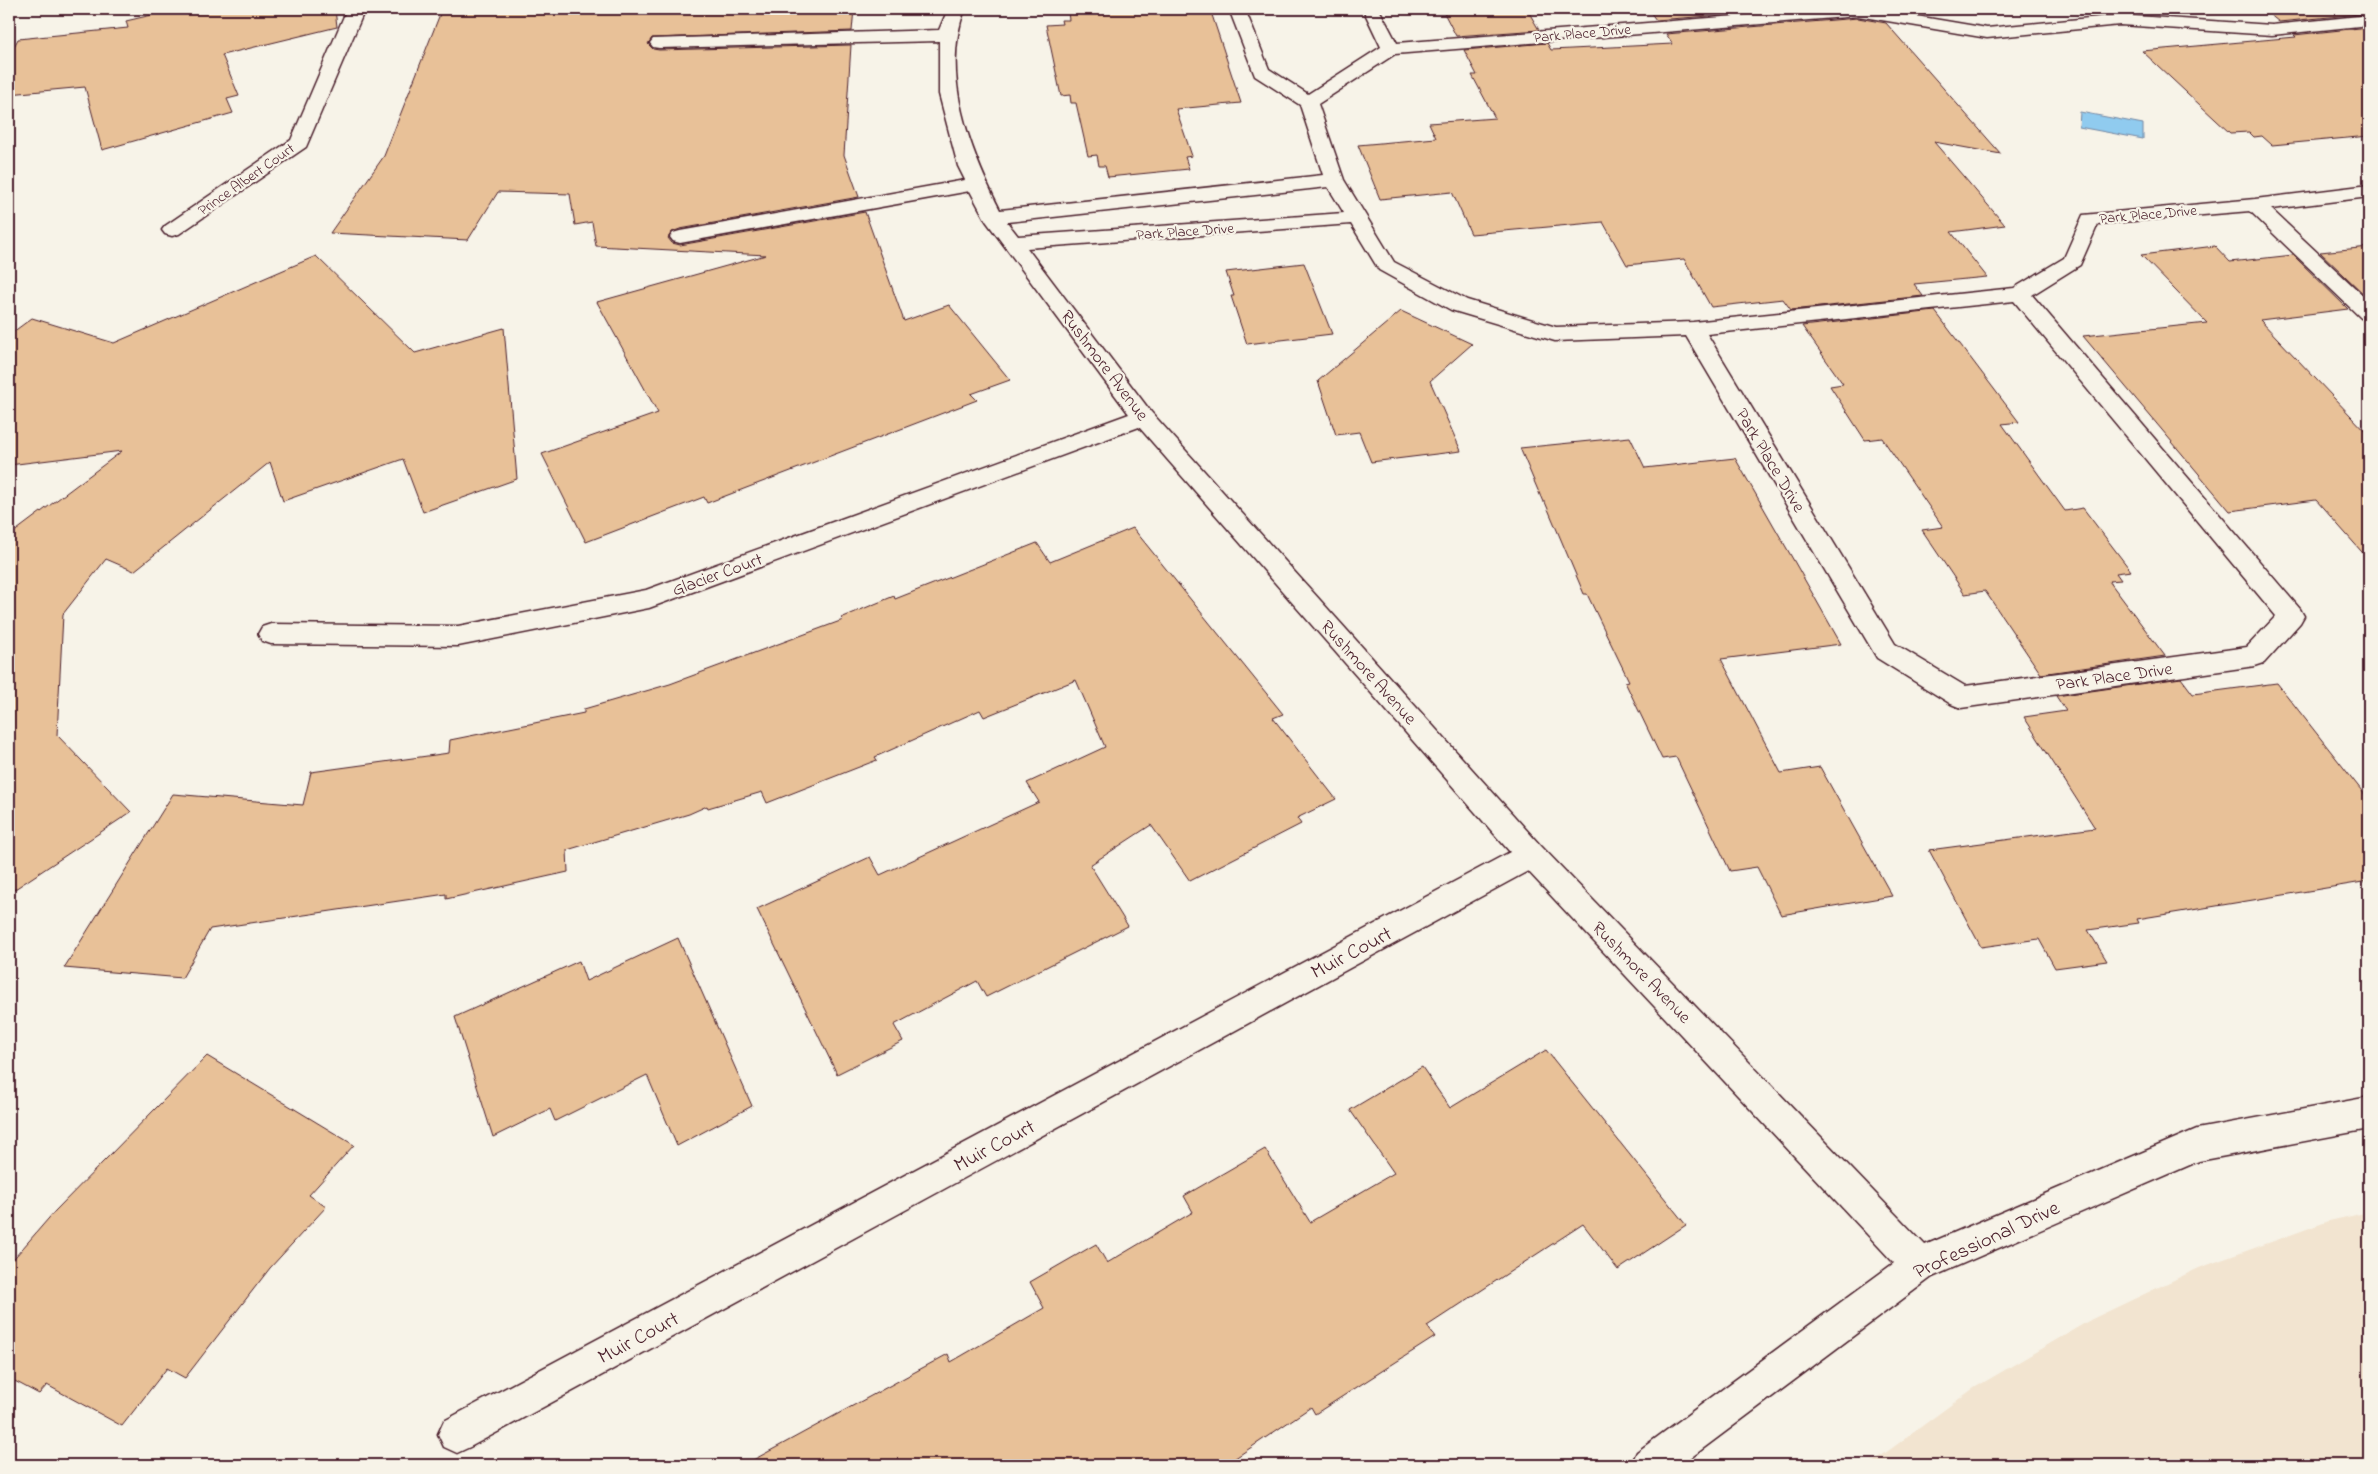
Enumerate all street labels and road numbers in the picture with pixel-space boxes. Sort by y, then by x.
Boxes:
street label: Park Place Drive [1532,19,1632,49]
street label: Prince Albert Court [194,138,299,221]
street label: Park Place Drive [2098,200,2198,230]
street label: Park Place Drive [1136,218,1235,246]
street label: Rushmore Avenue [1053,305,1154,428]
street label: Park Place Drive [1728,404,1811,519]
street label: Glacier Court [669,547,767,604]
street label: Rushmore Avenue [1313,615,1422,732]
street label: Park Place Drive [2054,657,2175,699]
street label: Rushmore Avenue [1585,916,1697,1031]
street label: Muir Court [1306,920,1398,988]
street label: Muir Court [949,1113,1041,1181]
street label: Professional Drive [1909,1194,2065,1288]
street label: Muir Court [593,1305,685,1373]

